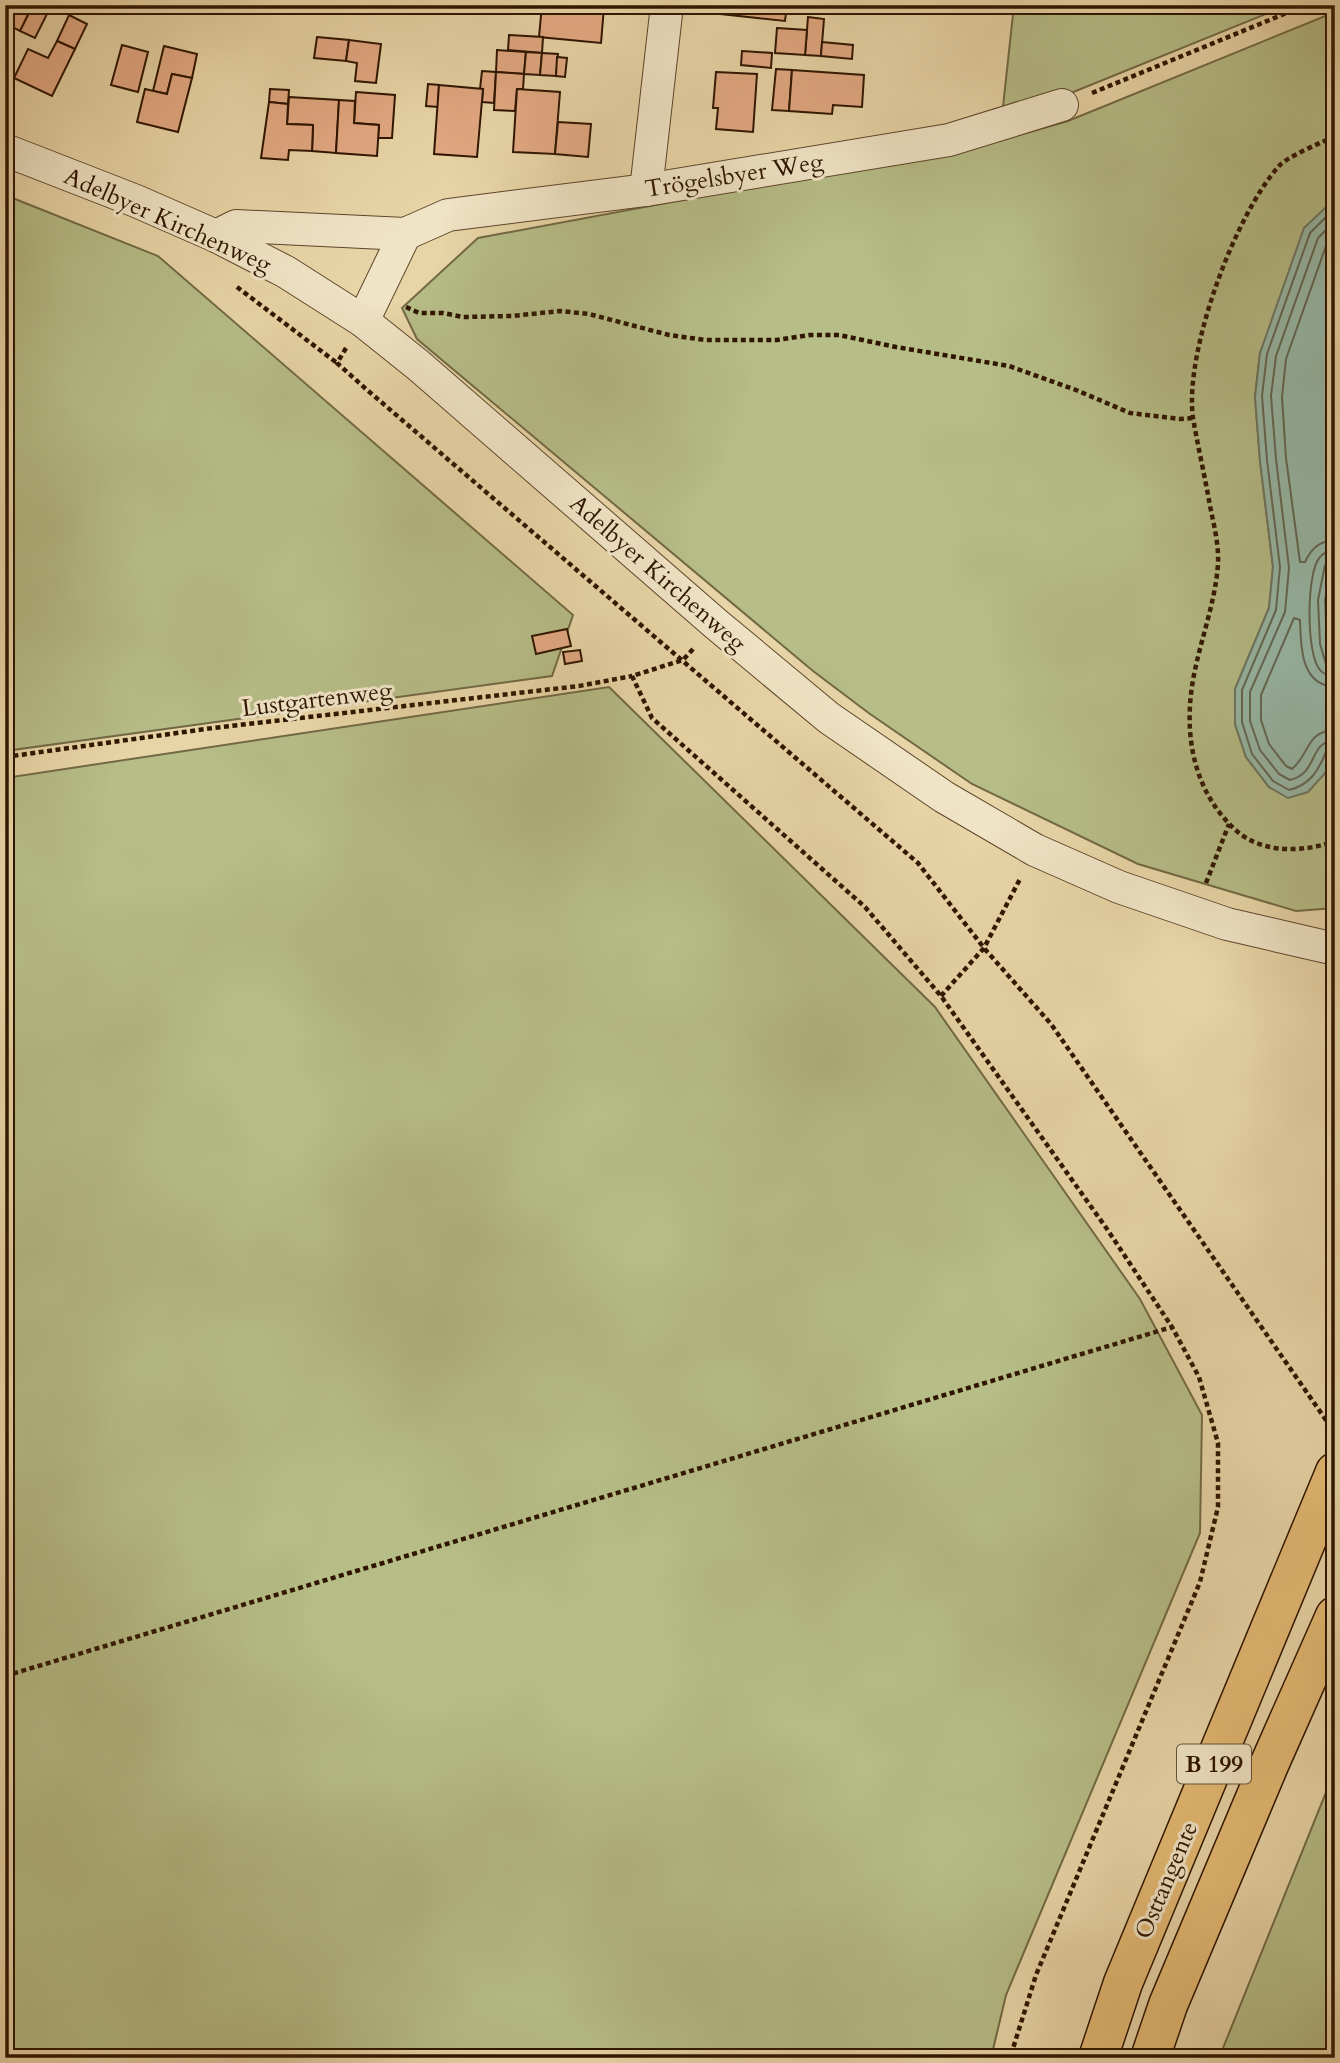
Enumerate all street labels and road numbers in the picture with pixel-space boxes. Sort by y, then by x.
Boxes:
street label: Trögelsbyer Weg [642,145,826,206]
street label: Adelbyer Kirchenweg [59,160,277,281]
street label: Adelbyer Kirchenweg [562,487,753,660]
street label: Lustgartenweg [240,674,395,725]
road number: B 199 [1177,1744,1251,1784]
street label: Osttangente [1127,1816,1206,1944]

